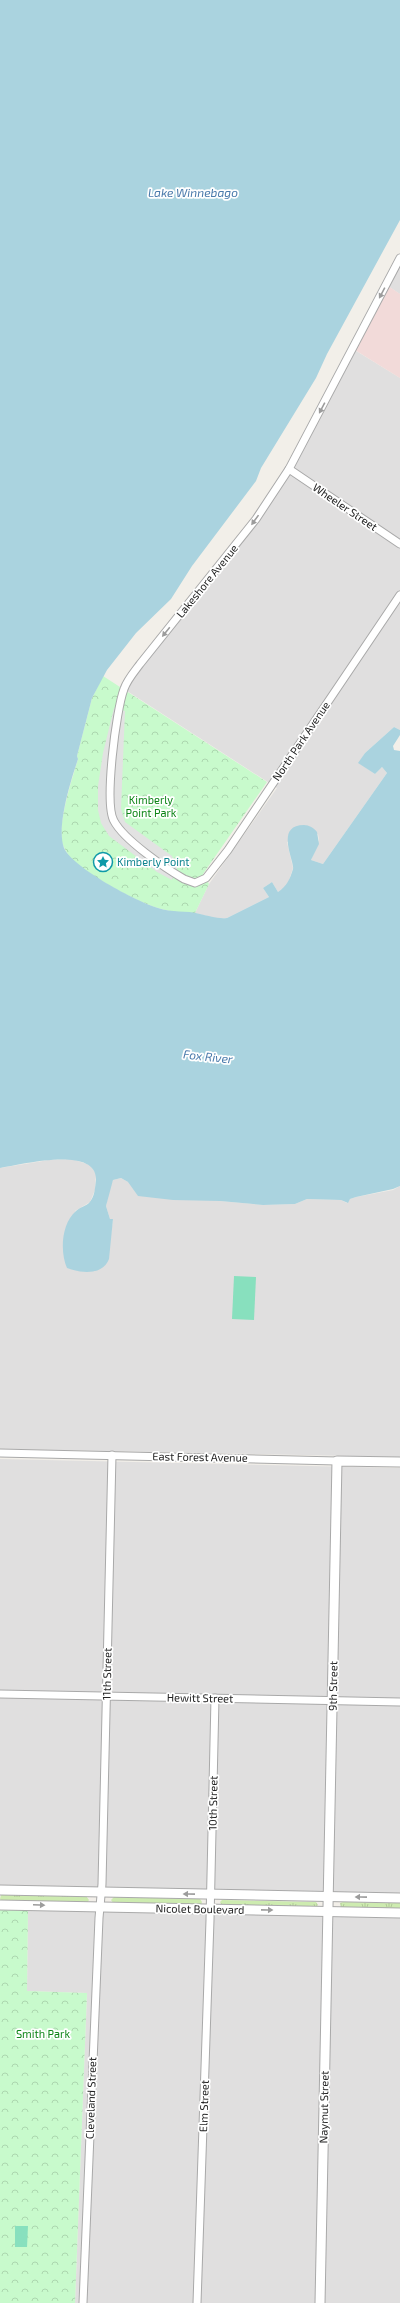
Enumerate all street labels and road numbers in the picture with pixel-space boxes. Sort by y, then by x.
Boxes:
street label: Wheeler Street [311,480,380,533]
street label: Lakeshore Avenue [173,541,240,620]
street label: North Park Avenue [269,699,332,783]
street label: East Forest Avenue [152,1449,248,1464]
street label: 11th Street [100,1648,113,1700]
street label: 9th Street [326,1661,339,1711]
street label: Hewitt Street [167,1690,233,1705]
street label: 10th Street [206,1776,219,1830]
street label: Nicolet Boulevard [156,1901,244,1916]
street label: Cleveland Street [83,2057,98,2139]
street label: Naymut Street [316,2071,331,2143]
street label: Elm Street [196,2080,211,2132]

